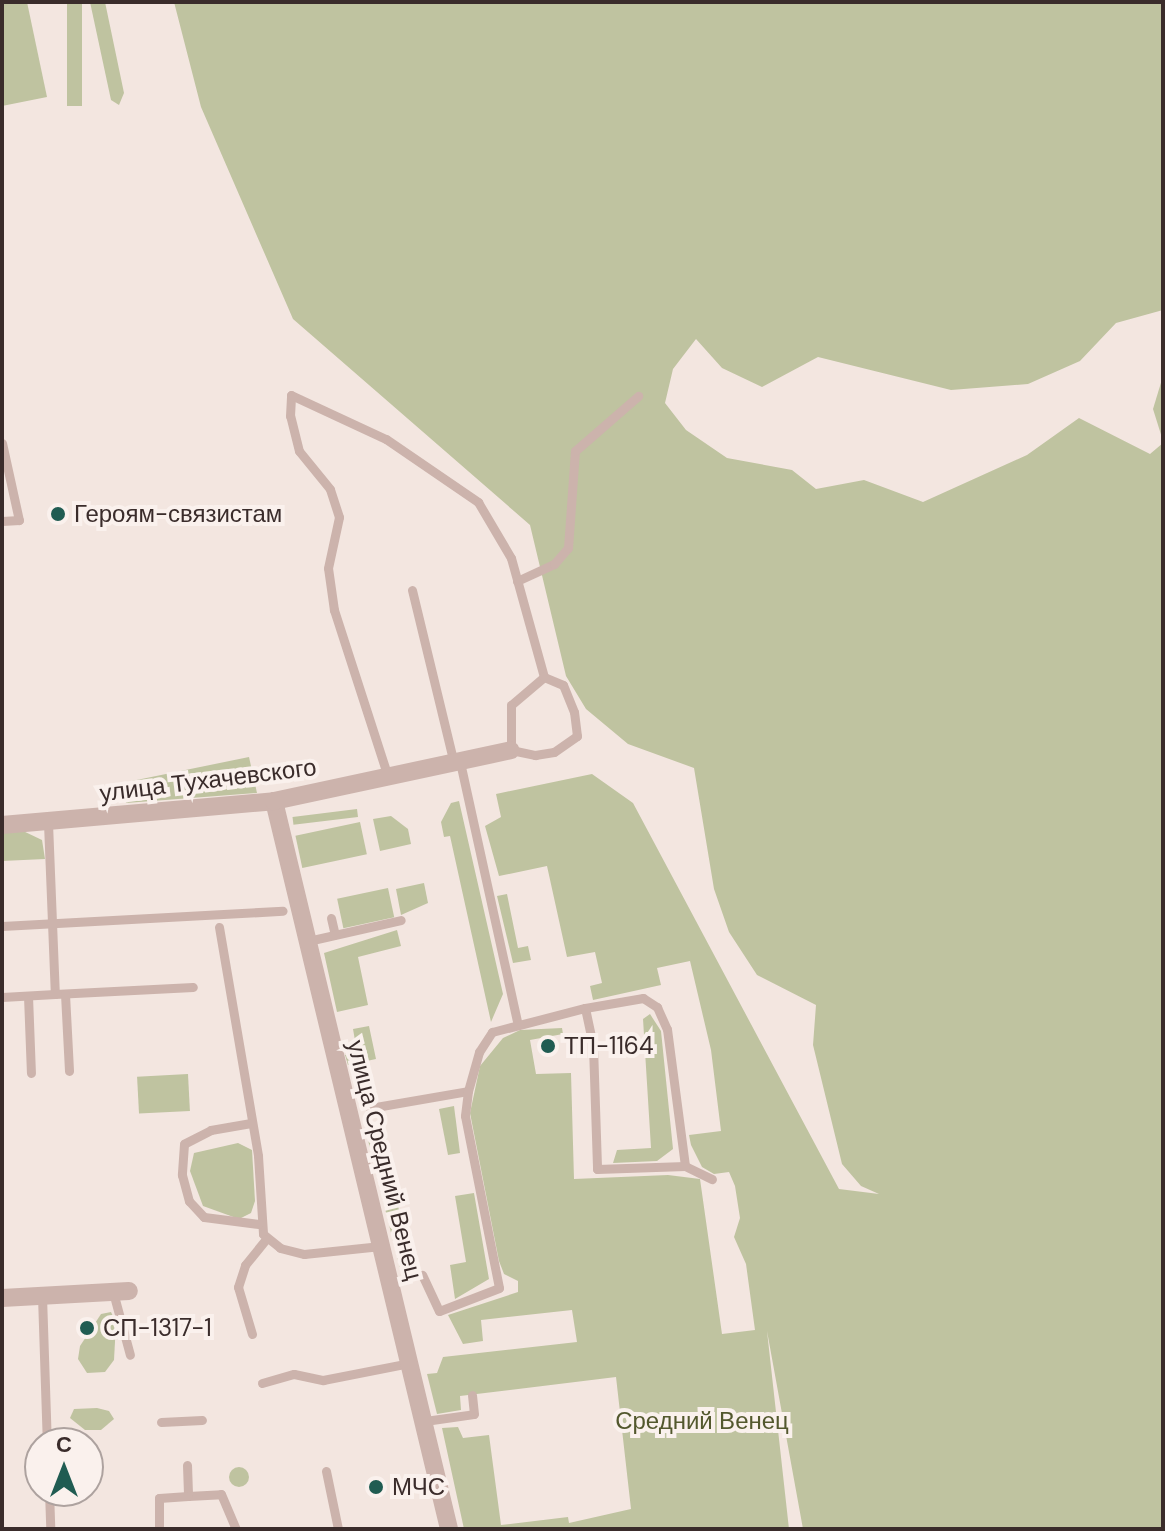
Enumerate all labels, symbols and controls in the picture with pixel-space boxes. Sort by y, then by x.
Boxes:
place label: Героям-связистам [74,500,282,528]
marker: Героям-связистам [49,505,67,523]
street label: улица Тухачевского [98,752,318,808]
place label: ТП-1164 [564,1032,654,1060]
street label: улица Средний Венец [341,1037,429,1283]
marker: ТП-1164 [539,1037,557,1055]
place label: СП-1317-1 [103,1314,212,1342]
marker: СП-1317-1 [78,1319,96,1337]
park label: Средний Венец [615,1407,789,1435]
north arrow [24,1427,104,1507]
text: С [56,1430,72,1459]
place label: МЧС [392,1473,445,1501]
marker: МЧС [367,1478,385,1496]

